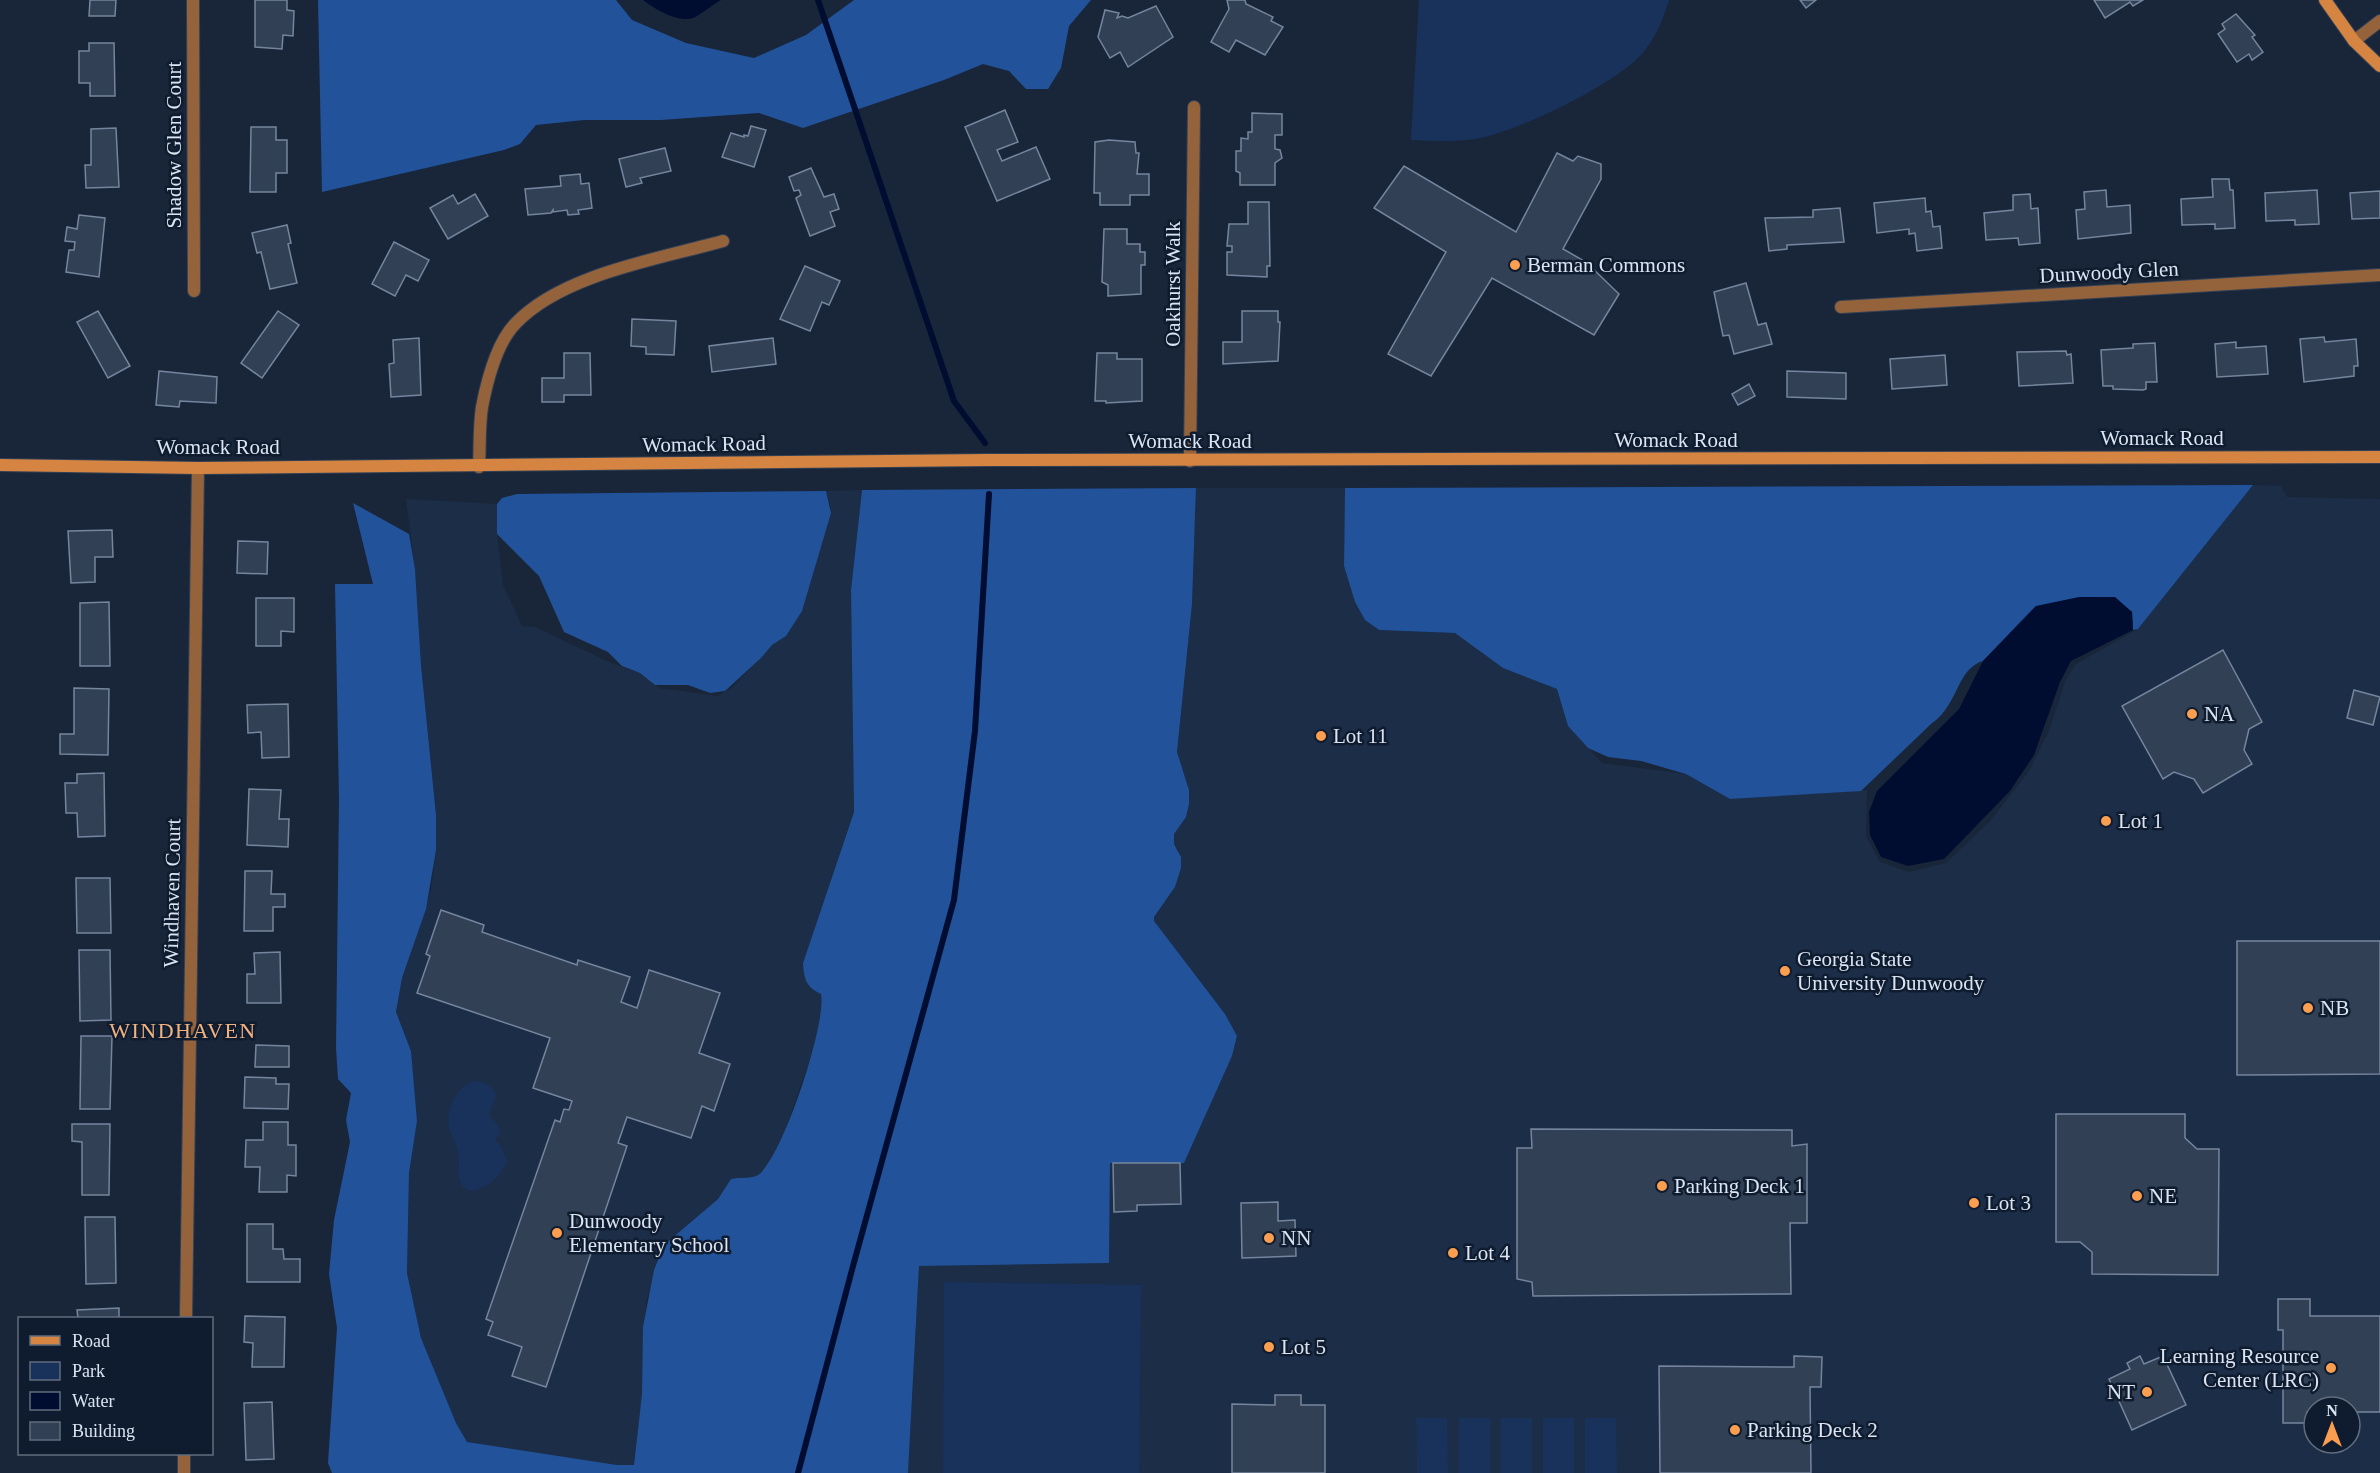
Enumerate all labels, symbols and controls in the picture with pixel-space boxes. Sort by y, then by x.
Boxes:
street label: Shadow Glen Court [162,61,186,228]
street label: Oakhurst Walk [1161,221,1185,347]
place label: Berman Commons [1527,253,1685,277]
street label: Dunwoody Glen [2039,256,2180,288]
marker: Berman Commons [1508,258,1522,272]
street label: Womack Road [2100,426,2224,450]
street label: Womack Road [1614,428,1738,452]
street label: Womack Road [1128,429,1252,453]
street label: Womack Road [642,431,767,457]
street label: Womack Road [156,435,280,459]
place label: NA [2204,702,2235,726]
marker: NA [2185,707,2199,721]
place label: Lot 11 [1333,724,1388,748]
marker: Lot 11 [1314,729,1328,743]
place label: Lot 1 [2118,809,2163,833]
marker: Lot 1 [2099,814,2113,828]
street label: Windhaven Court [159,818,185,968]
place label: Georgia State University Dunwoody [1797,947,1985,995]
marker: Georgia State University Dunwoody [1778,964,1792,978]
place label: NB [2320,996,2349,1020]
marker: NB [2301,1001,2315,1015]
district label: WINDHAVEN [109,1018,257,1043]
place label: Parking Deck 1 [1674,1174,1805,1198]
marker: Parking Deck 1 [1655,1179,1669,1193]
place label: NE [2149,1184,2177,1208]
marker: NE [2130,1189,2144,1203]
place label: Lot 3 [1986,1191,2031,1215]
marker: Lot 3 [1967,1196,1981,1210]
place label: Dunwoody Elementary School [569,1209,730,1257]
marker: Dunwoody Elementary School [550,1226,564,1240]
place label: NN [1281,1226,1311,1250]
marker: NN [1262,1231,1276,1245]
place label: Lot 4 [1465,1241,1510,1265]
marker: Lot 4 [1446,1246,1460,1260]
legend [18,1317,213,1455]
text: Road [72,1331,110,1351]
place label: Lot 5 [1281,1335,1326,1359]
marker: Lot 5 [1262,1340,1276,1354]
place label: Learning Resource Center (LRC) [2160,1344,2319,1392]
text: Park [72,1361,105,1381]
marker: Learning Resource Center (LRC) [2324,1361,2338,1375]
place label: NT [2107,1380,2135,1404]
marker: NT [2140,1385,2154,1399]
text: Water [72,1391,115,1411]
north arrow [2302,1395,2362,1455]
text: N [2326,1402,2338,1419]
place label: Parking Deck 2 [1747,1418,1878,1442]
text: Building [72,1421,135,1441]
marker: Parking Deck 2 [1728,1423,1742,1437]

